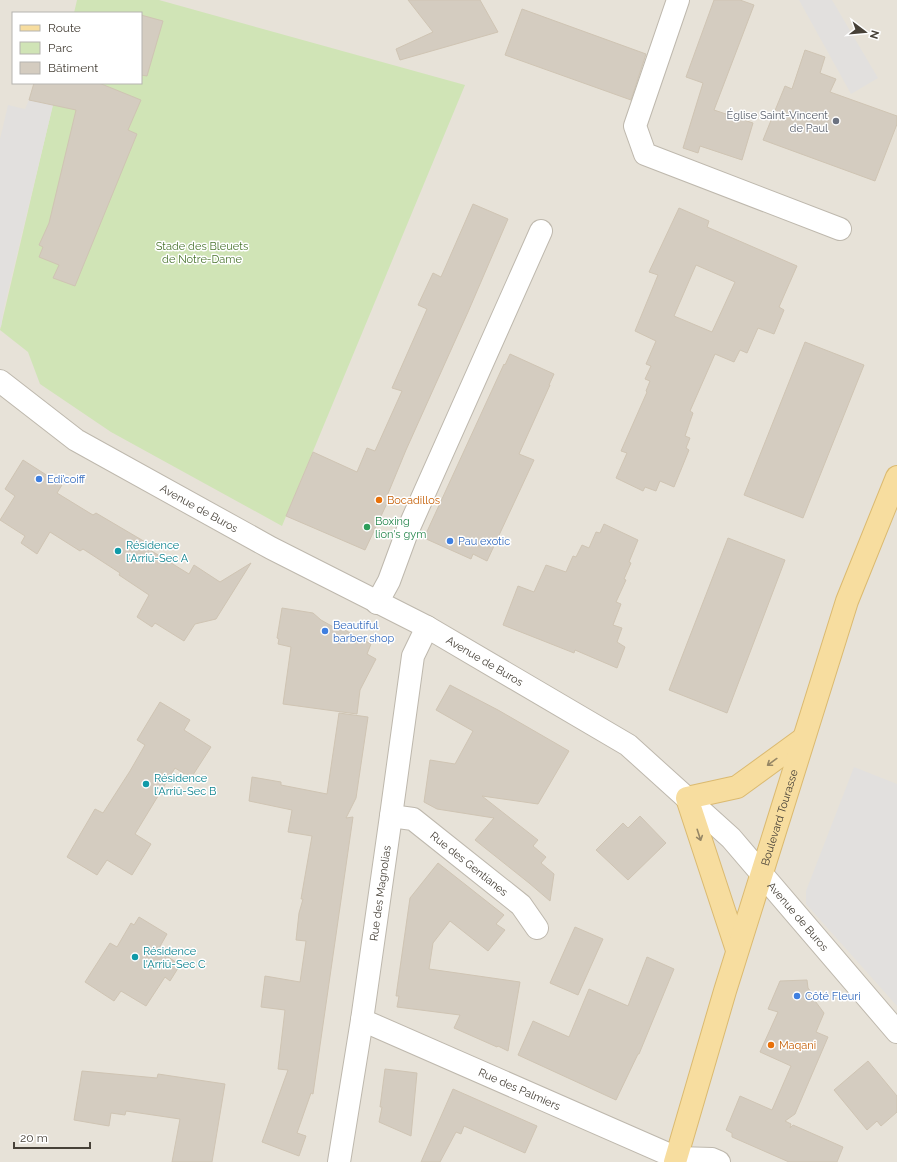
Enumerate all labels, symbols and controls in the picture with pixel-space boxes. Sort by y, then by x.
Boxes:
legend [12,12,142,84]
north arrow [845,12,885,52]
text: Route [48,21,81,35]
text: N [867,29,882,40]
text: Parc [48,41,73,55]
text: Bâtiment [48,61,98,75]
place label: Église Saint-Vincent de Paul [727,108,828,135]
marker: Église Saint-Vincent de Paul [831,116,841,126]
park label: Stade des Bleuets de Notre-Dame [156,240,248,266]
place label: Edi’coiff [47,473,86,486]
marker: Edi’coiff [34,474,44,484]
street label: Avenue de Buros [158,481,240,535]
place label: Bocadillos [387,494,440,507]
marker: Bocadillos [374,495,384,505]
place label: Boxing lion's gym [375,515,426,541]
marker: Boxing lion's gym [362,522,372,532]
place label: Pau exotic [458,535,510,548]
marker: Pau exotic [445,536,455,546]
place label: Résidence l'Arriü-Sec A [126,539,189,565]
marker: Résidence l'Arriü-Sec A [113,546,123,556]
place label: Beautiful barber shop [333,619,395,645]
marker: Beautiful barber shop [320,626,330,636]
street label: Avenue de Buros [444,633,526,689]
one-way arrow [766,758,777,766]
street label: Boulevard Tourasse [758,767,801,867]
place label: Résidence l'Arriü-Sec B [154,772,216,798]
marker: Résidence l'Arriü-Sec B [141,779,151,789]
street label: Rue des Gentianes [428,829,511,899]
one-way arrow [696,829,704,841]
street label: Rue des Magnolias [367,844,393,942]
street label: Avenue de Buros [765,879,831,954]
place label: Résidence l'Arriü-Sec C [143,945,206,971]
marker: Résidence l'Arriü-Sec C [130,952,140,962]
place label: Côté Fleuri [805,990,861,1003]
marker: Côté Fleuri [792,991,802,1001]
place label: Maqani [779,1039,816,1052]
marker: Maqani [766,1040,776,1050]
street label: Rue des Palmiers [476,1065,563,1113]
scale bar [14,1124,90,1150]
text: 20 m [20,1131,48,1145]

